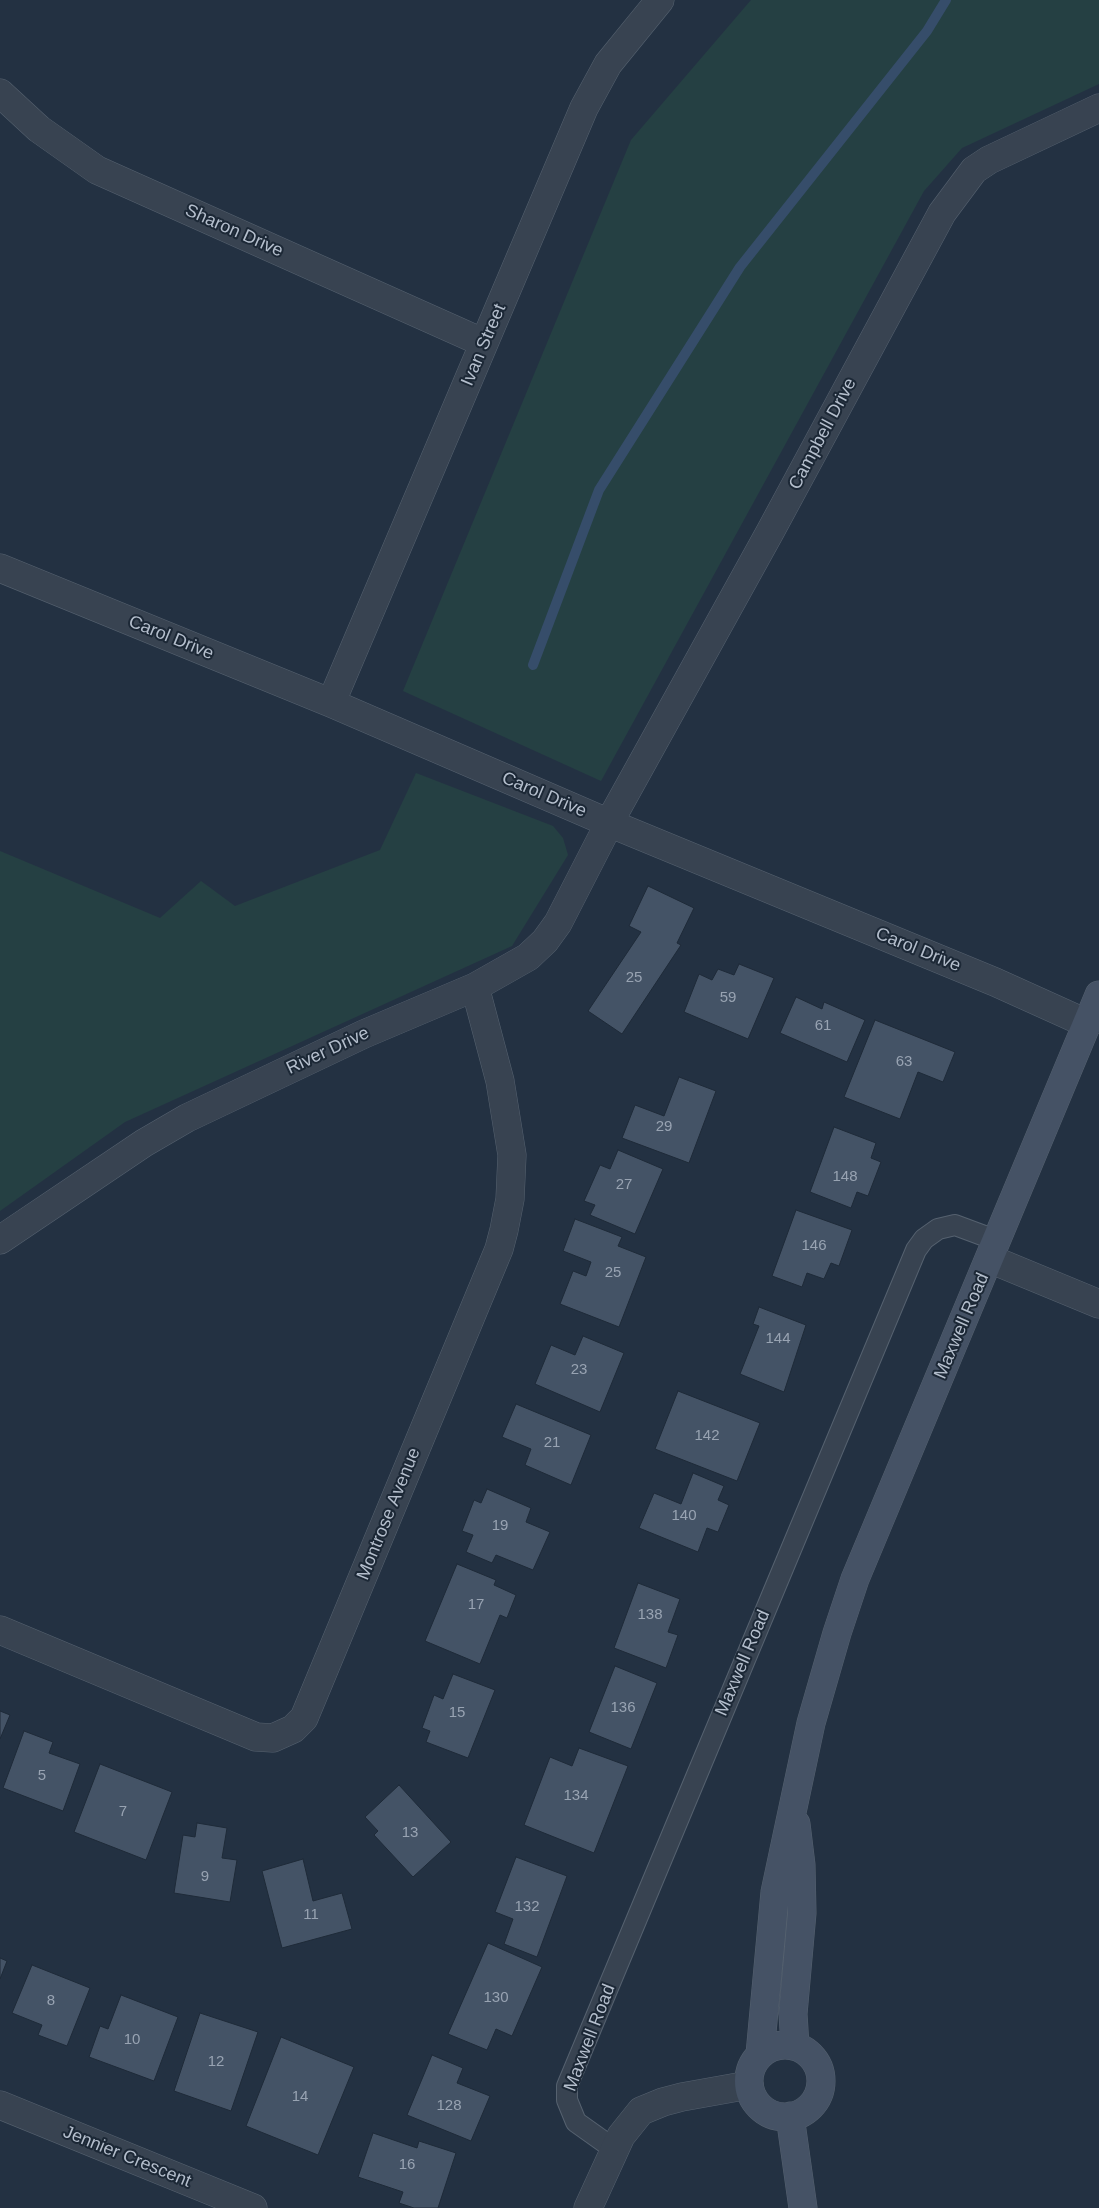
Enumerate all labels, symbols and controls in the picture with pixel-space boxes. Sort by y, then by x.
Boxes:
street label: Sharon Drive [182,200,286,262]
street label: Ivan Street [457,301,511,389]
street label: Campbell Drive [785,375,861,493]
street label: Carol Drive [125,611,217,665]
street label: Carol Drive [498,767,590,823]
street label: Carol Drive [872,923,964,977]
house number: 25 [626,969,642,987]
house number: 59 [720,989,736,1007]
house number: 61 [815,1017,831,1035]
street label: River Drive [283,1022,373,1080]
house number: 63 [896,1053,912,1071]
house number: 29 [656,1118,672,1136]
house number: 148 [832,1168,858,1186]
house number: 27 [616,1176,632,1194]
house number: 146 [801,1237,827,1255]
house number: 25 [605,1264,621,1282]
street label: Maxwell Road [930,1270,994,1382]
house number: 144 [765,1330,791,1348]
house number: 23 [571,1361,587,1379]
house number: 142 [694,1427,720,1445]
house number: 21 [544,1434,560,1452]
street label: Montrose Avenue [353,1445,425,1583]
house number: 140 [671,1507,697,1525]
house number: 19 [492,1517,508,1535]
house number: 17 [468,1596,484,1614]
house number: 138 [637,1606,663,1624]
street label: Maxwell Road [711,1607,775,1719]
house number: 136 [610,1699,636,1717]
house number: 15 [449,1704,465,1722]
house number: 5 [38,1767,46,1785]
house number: 134 [563,1787,589,1805]
house number: 7 [119,1803,127,1821]
house number: 13 [402,1824,418,1842]
house number: 9 [201,1868,209,1886]
house number: 132 [514,1898,540,1916]
house number: 11 [303,1906,319,1924]
street label: Maxwell Road [560,1981,620,2095]
house number: 130 [483,1989,509,2007]
house number: 8 [47,1992,55,2010]
house number: 10 [124,2031,140,2049]
house number: 12 [208,2053,224,2071]
house number: 14 [292,2088,308,2106]
house number: 128 [436,2097,462,2115]
street label: Jennier Crescent [60,2122,194,2192]
house number: 16 [399,2156,415,2174]

